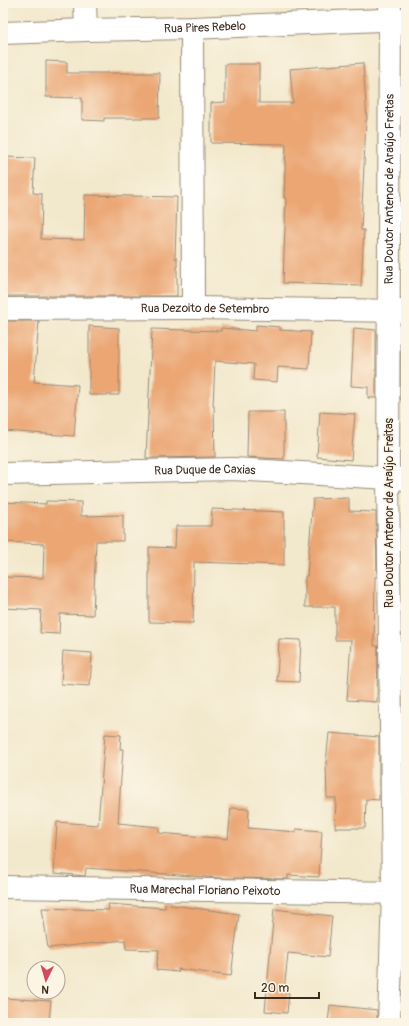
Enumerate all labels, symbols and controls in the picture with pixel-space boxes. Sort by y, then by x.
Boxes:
street label: Rua Pires Rebelo [164,19,247,37]
street label: Rua Doutor Antenor de Araújo Freitas [382,93,398,284]
street label: Rua Dezoito de Setembro [141,301,270,317]
street label: Rua Doutor Antenor de Araújo Freitas [382,417,397,608]
street label: Rua Duque de Caxias [154,462,257,479]
street label: Rua Marechal Floriano Peixoto [129,882,281,899]
north arrow [26,960,66,1000]
scale bar [255,974,319,1000]
text: 20 m [261,981,290,996]
text: N [40,983,49,996]

